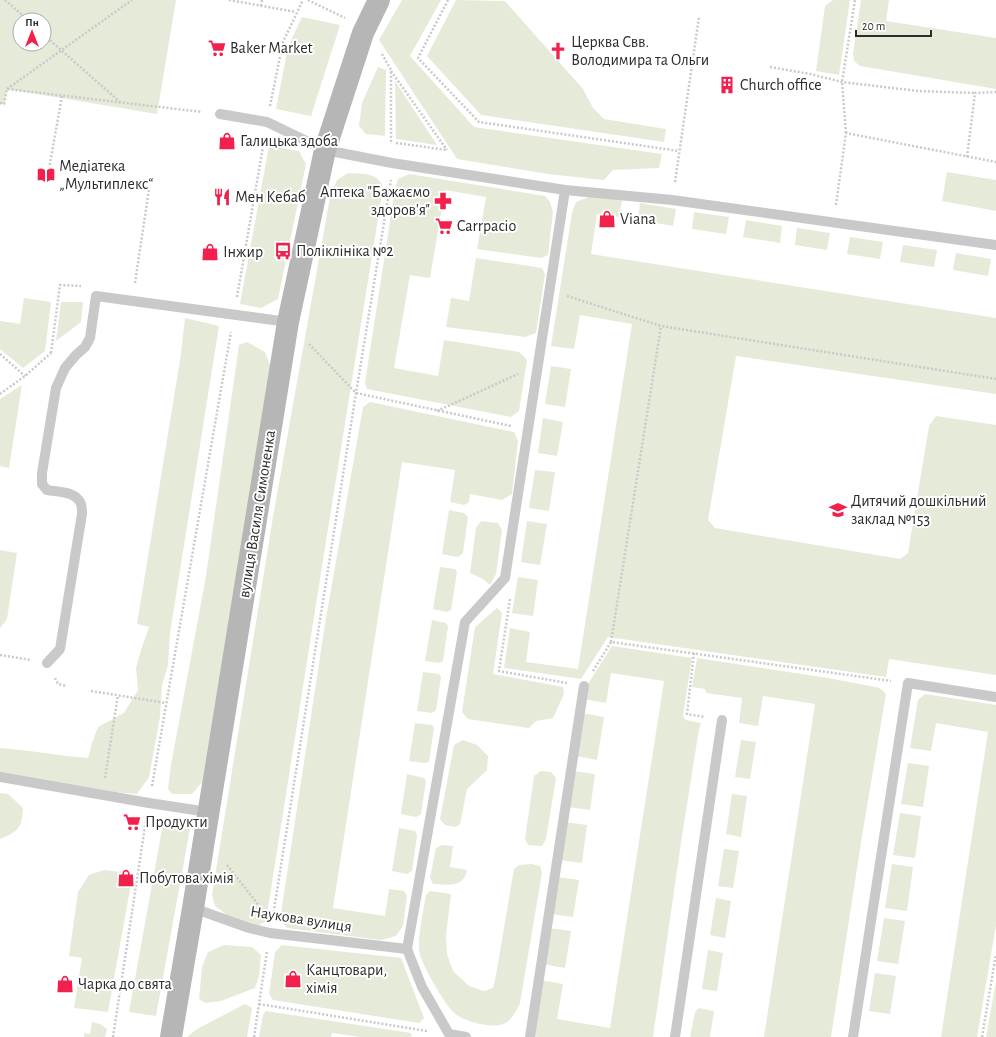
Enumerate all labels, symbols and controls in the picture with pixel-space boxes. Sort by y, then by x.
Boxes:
north arrow [12,12,52,52]
scale bar [856,12,931,38]
text: Пн [25,17,39,28]
text: 20 m [862,20,885,32]
place label: Церква Свв. Володимира та Ольги [571,34,709,68]
supermarket icon: Baker Market [207,38,227,58]
place label: Baker Market [230,40,313,56]
church icon: Церква Свв. Володимира та Ольги [548,41,568,61]
building icon: Church office [717,75,737,95]
place label: Church office [740,77,822,93]
shop icon: Галицька здоба [217,131,237,151]
place label: Галицька здоба [240,133,338,149]
place label: Медіатека „Мультиплекс“ [59,158,153,193]
library icon: Медіатека „Мультиплекс“ [36,165,56,185]
place label: Аптека "Бажаємо здоров'я" [320,184,430,218]
restaurant icon: Мен Кебаб [212,187,232,207]
place label: Мен Кебаб [235,189,306,205]
pharmacy icon: Аптека "Бажаємо здоров'я" [433,191,453,211]
shop icon: Viana [597,209,617,229]
place label: Viana [620,211,656,227]
supermarket icon: Carrpacio [434,216,454,236]
place label: Carrpacio [457,218,516,234]
bus stop icon: Поліклініка №2 [273,241,293,261]
shop icon: Інжир [200,242,220,262]
place label: Поліклініка №2 [296,243,394,259]
place label: Інжир [223,244,263,260]
street label: вулиця Василя Симоненка [236,429,279,599]
place label: Дитячий дошкільний заклад №153 [851,493,986,527]
school or university icon: Дитячий дошкільний заклад №153 [828,500,848,520]
supermarket icon: Продукти [122,812,142,832]
place label: Продукти [145,814,208,831]
shop icon: Побутова хімія [116,868,136,888]
place label: Побутова хімія [139,870,234,887]
street label: Наукова вулиця [249,903,353,936]
place label: Канцтовари, хімія [306,962,387,996]
shop icon: Канцтовари, хімія [283,969,303,989]
shop icon: Чарка до свята [55,974,75,994]
place label: Чарка до свята [78,976,172,992]

